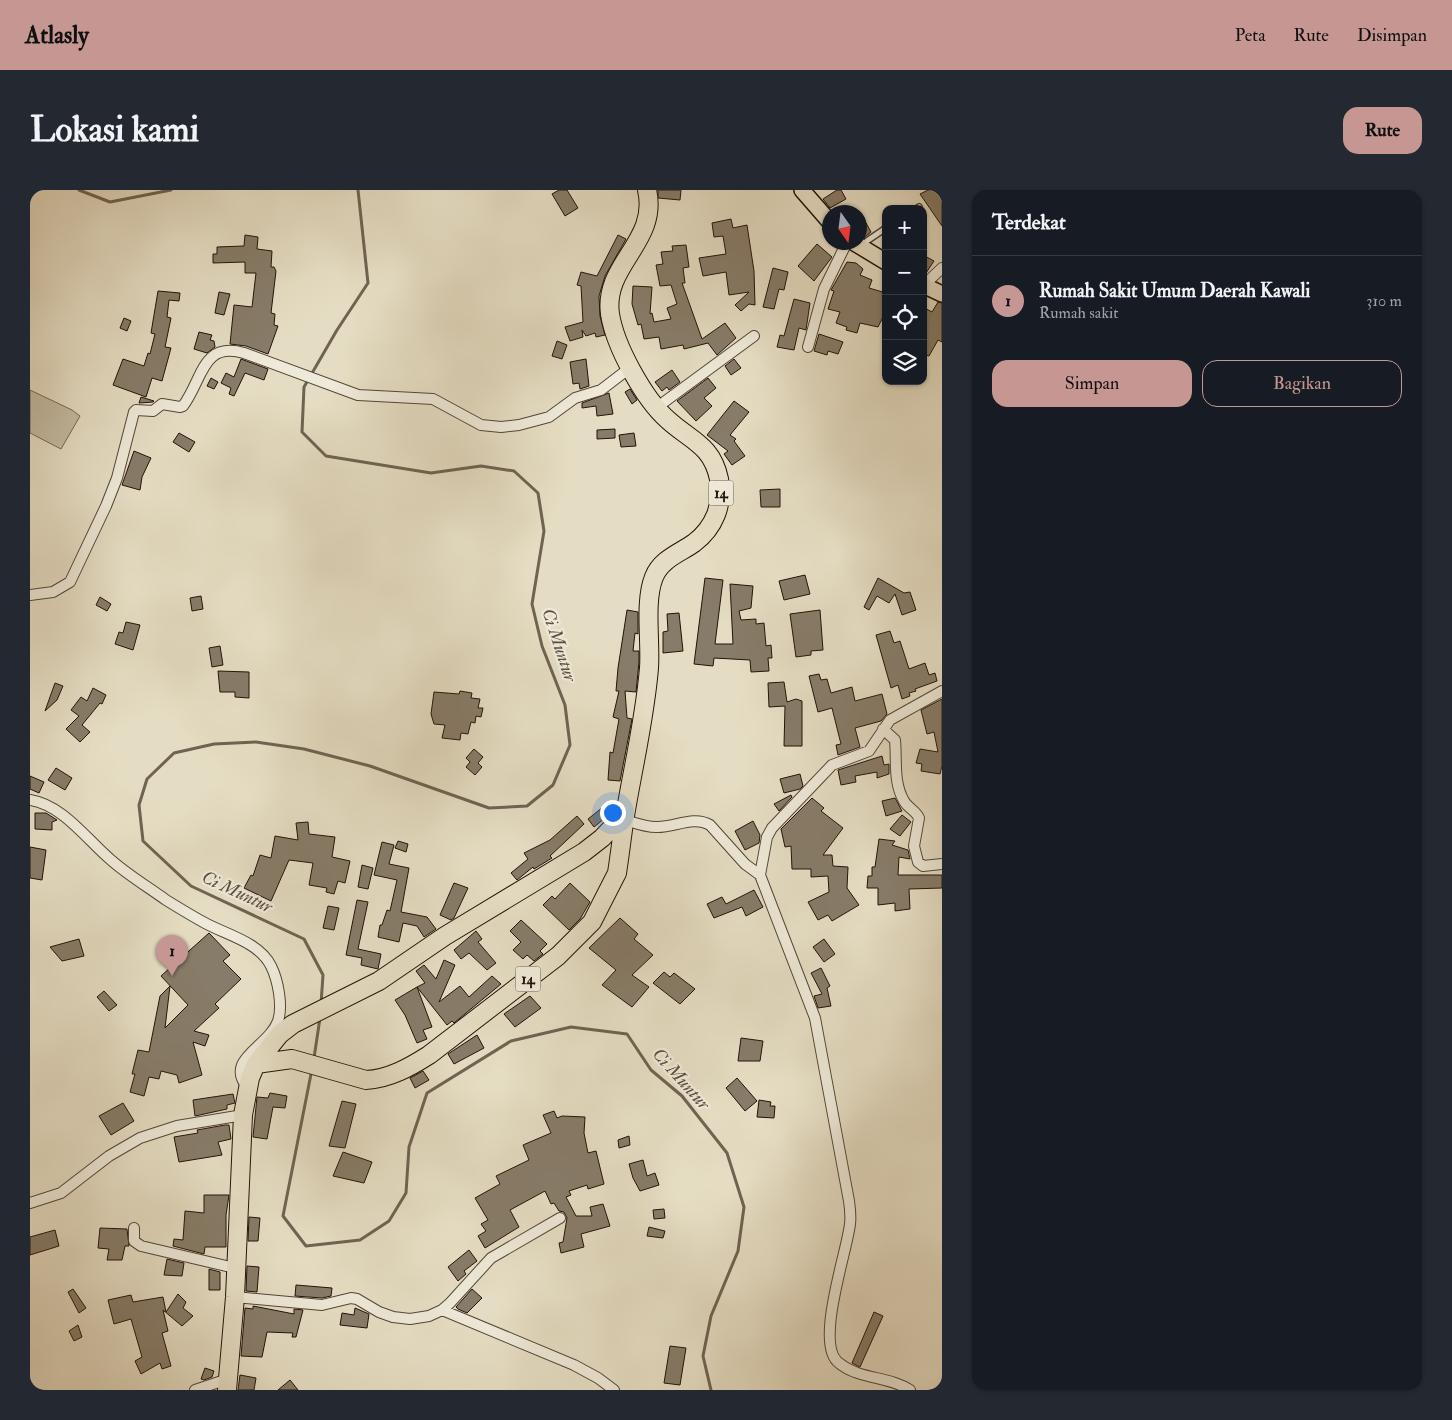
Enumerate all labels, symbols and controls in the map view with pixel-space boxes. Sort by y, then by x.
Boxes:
text: Atlasly [25,20,89,51]
text: Peta [1235,24,1266,47]
text: Rute [1294,24,1329,47]
text: Disimpan [1357,24,1427,47]
button: Rute [1343,107,1422,154]
text: Lokasi kami [30,108,199,152]
north arrow [822,205,867,250]
map controls [882,205,927,385]
button: + [882,205,927,250]
text: Terdekat [992,209,1066,236]
button: − [882,250,927,295]
text: Rumah Sakit Umum Daerah Kawali [1039,279,1310,303]
text: 1 [1005,291,1011,311]
text: 310 m [1366,291,1402,311]
button: locate [882,295,927,340]
text: Rumah sakit [1039,303,1118,323]
button: layers [882,340,927,385]
button: Simpan [992,360,1192,407]
button: Bagikan [1202,360,1402,407]
road number: 14 [708,480,734,506]
water label: Ci Muntur [536,605,582,686]
your location [600,800,626,826]
water label: Ci Muntur [198,866,277,919]
pin: 1 [156,935,188,976]
road number: 14 [516,966,540,992]
water label: Ci Muntur [647,1043,716,1116]

